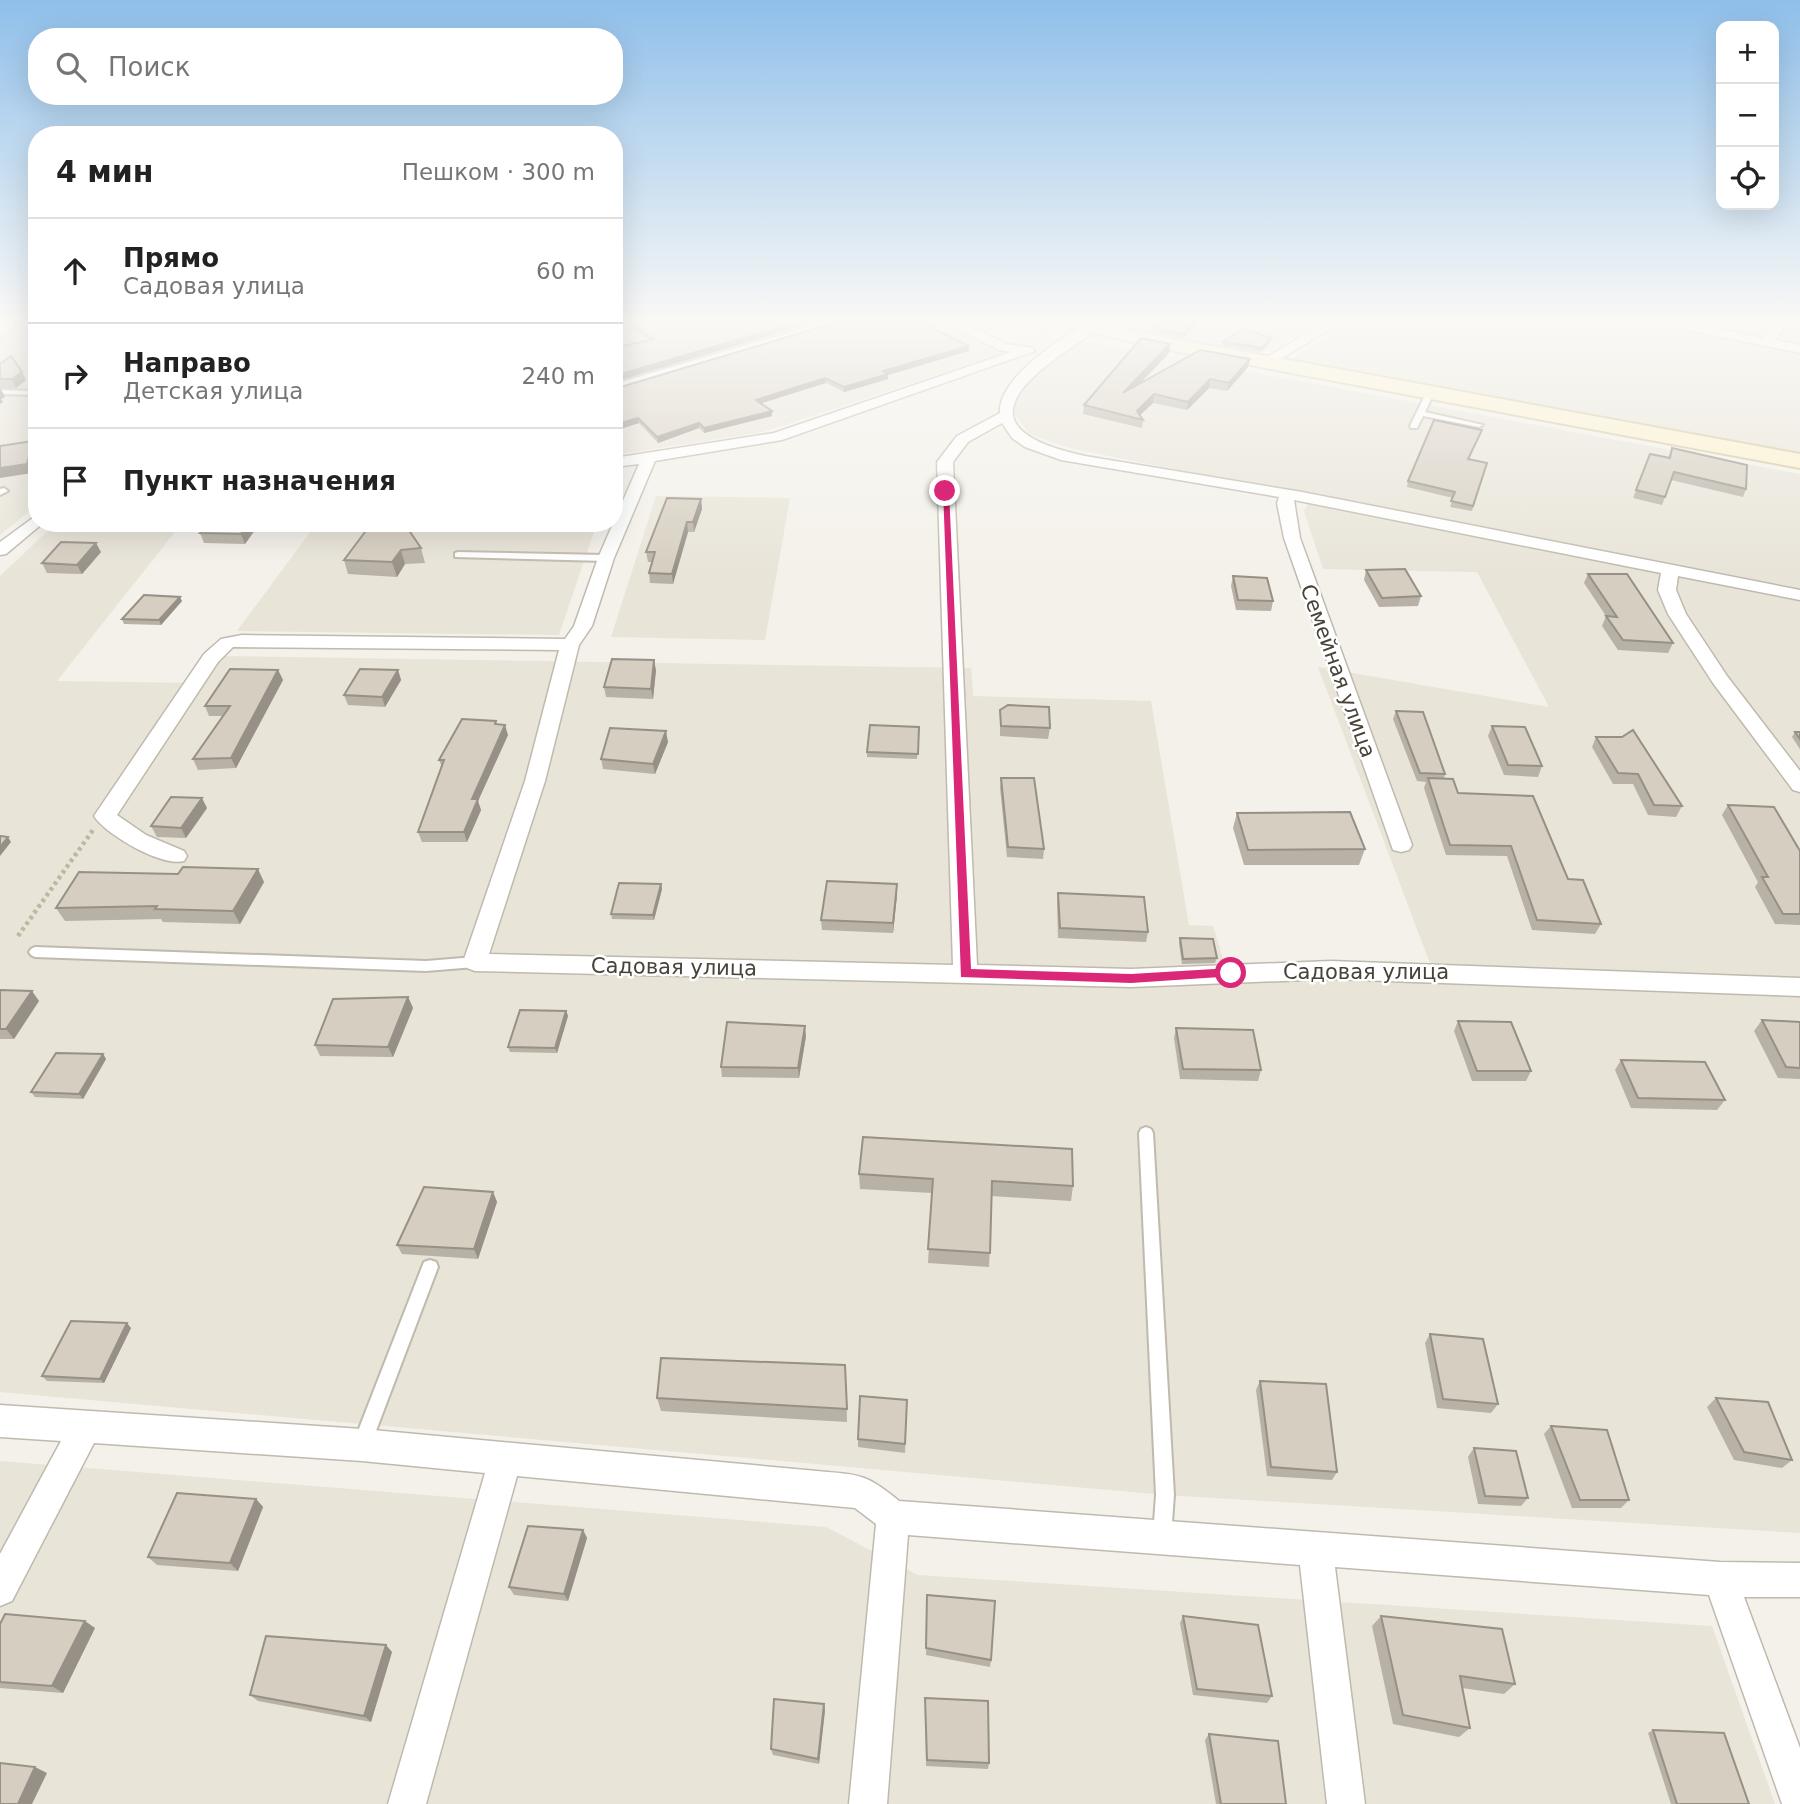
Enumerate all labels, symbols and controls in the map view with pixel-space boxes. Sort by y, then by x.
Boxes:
map controls [1716,21,1779,210]
button: + [1716,21,1779,84]
search box [28,28,623,105]
icon: search [52,48,90,86]
text: Поиск [108,52,190,82]
button: − [1716,84,1779,147]
button: locate [1716,147,1779,210]
text: 4 мин [56,154,154,189]
text: Пешком · 300 m [402,159,595,185]
text: Прямо [123,243,219,273]
icon: ahead [56,252,94,290]
text: 60 m [536,258,595,284]
text: Садовая улица [123,273,305,299]
text: Направо [123,348,251,378]
icon: right [56,357,94,395]
text: 240 m [521,363,595,389]
text: Детская улица [123,378,303,404]
icon: arrive [56,462,94,500]
text: Пункт назначения [123,466,396,496]
route end [929,475,960,506]
street label: Семейная улица [1296,581,1380,761]
street label: Садовая улица [591,954,757,980]
route start [1215,957,1246,988]
street label: Садовая улица [1283,960,1449,984]

